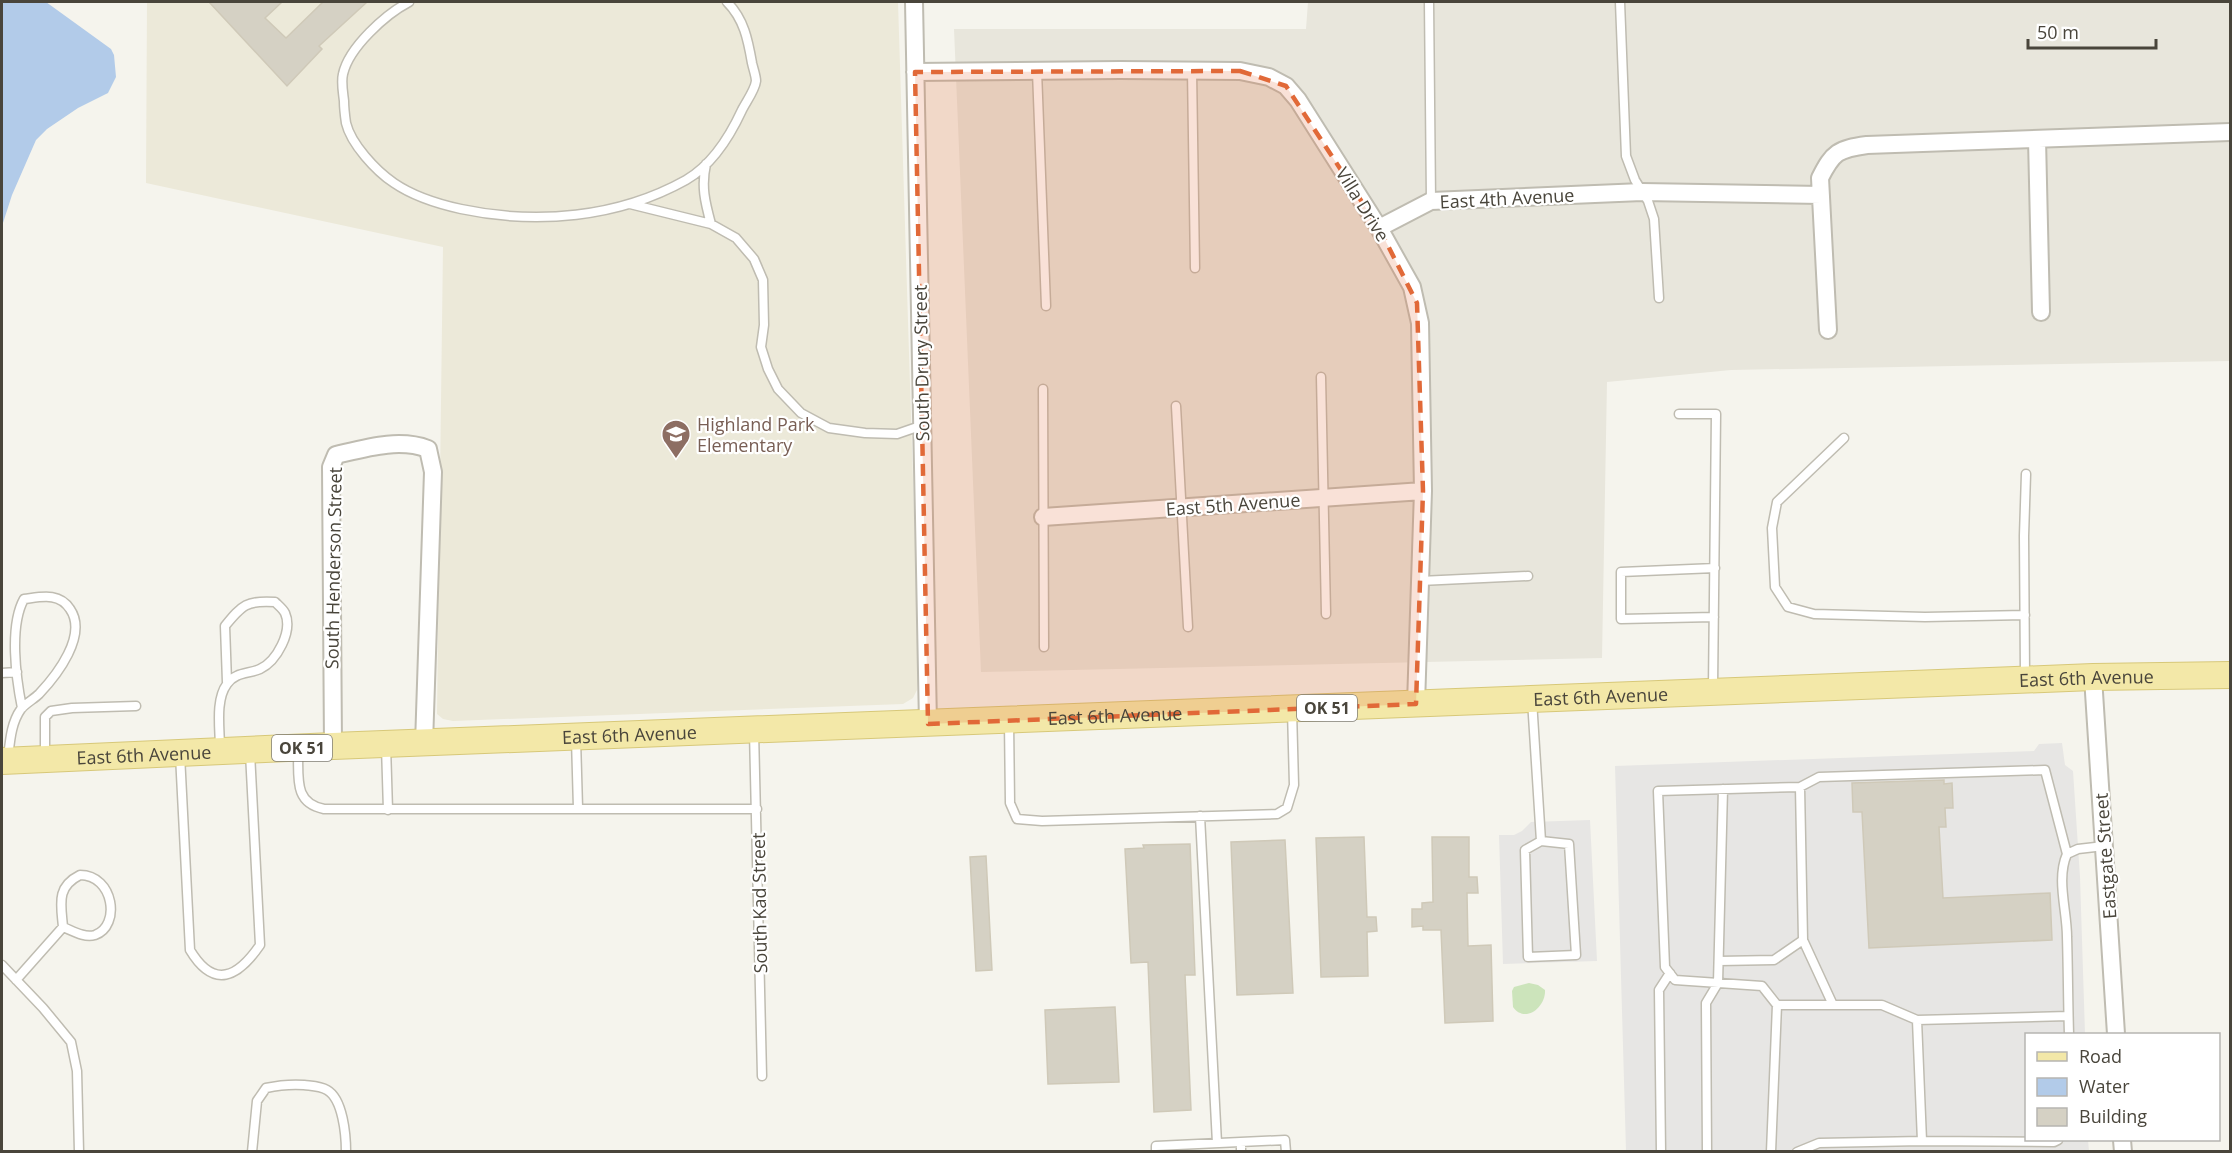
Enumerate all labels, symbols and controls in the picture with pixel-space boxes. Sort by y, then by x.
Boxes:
scale bar [2028,12,2156,50]
text: 50 m [2037,20,2079,44]
street label: Villa Drive [1331,162,1395,246]
street label: East 4th Avenue [1439,182,1575,214]
street label: South Drury Street [908,284,934,442]
place label: Highland Park Elementary [697,412,815,457]
school or university icon: Highland Park Elementary [660,418,692,460]
street label: South Henderson Street [319,467,347,669]
street label: East 5th Avenue [1165,487,1301,521]
street label: East 6th Avenue [2018,664,2154,692]
street label: East 6th Avenue [1533,682,1669,711]
road number: OK 51 [1297,695,1357,721]
street label: East 6th Avenue [1047,701,1183,730]
street label: East 6th Avenue [562,720,697,749]
road number: OK 51 [272,735,332,761]
street label: East 6th Avenue [76,740,212,770]
street label: Eastgate Street [2089,792,2121,920]
street label: South Kad Street [746,832,772,974]
legend [2025,1033,2220,1141]
text: Road [2079,1044,2122,1068]
text: Water [2079,1074,2130,1098]
text: Building [2079,1104,2147,1128]

